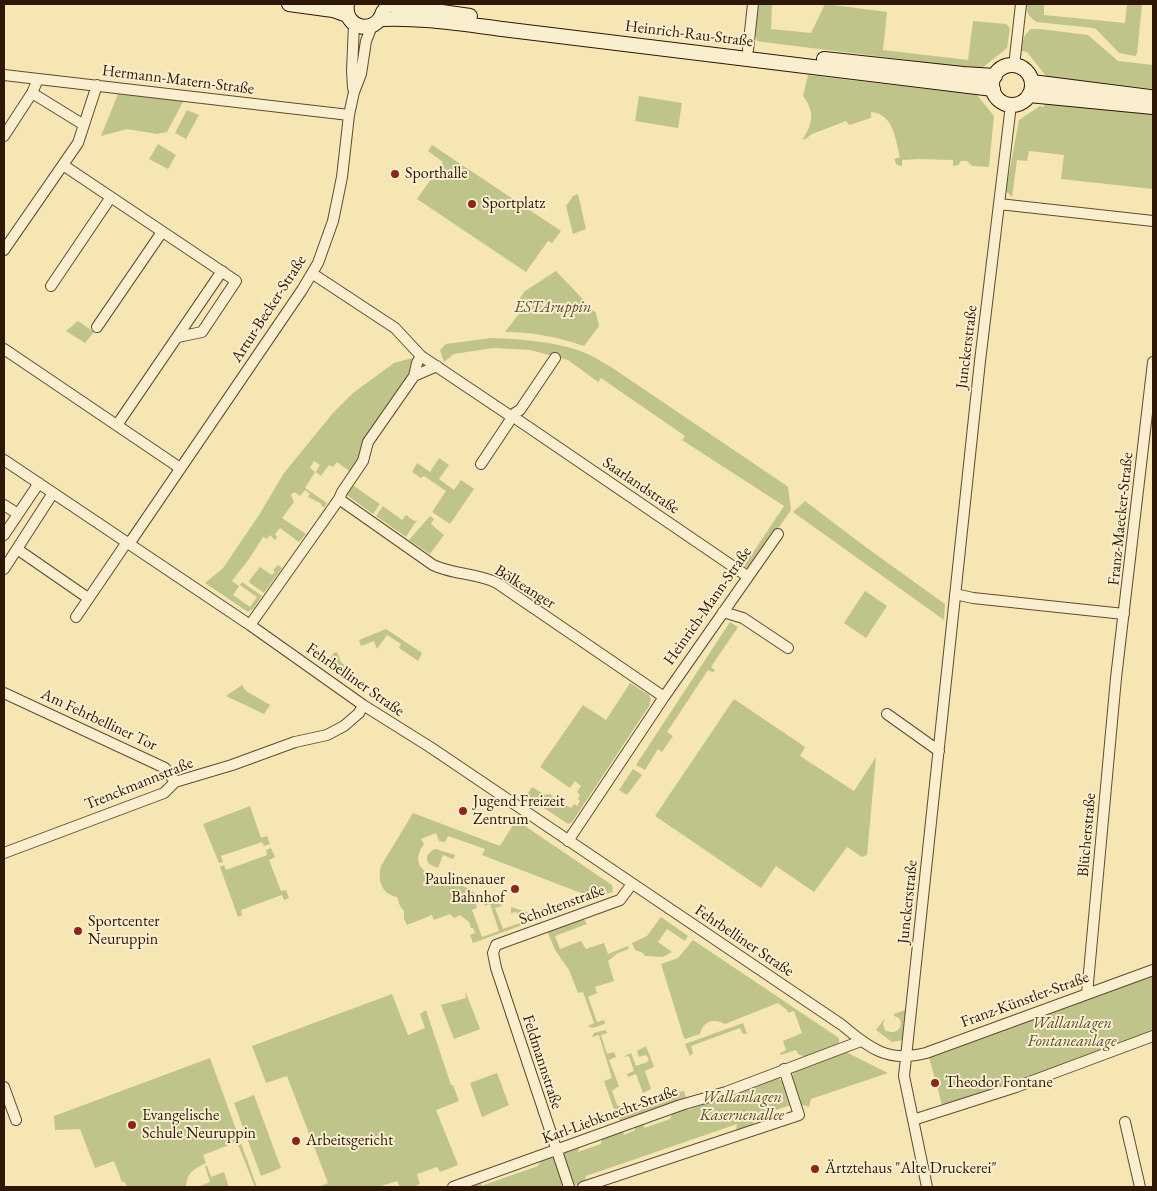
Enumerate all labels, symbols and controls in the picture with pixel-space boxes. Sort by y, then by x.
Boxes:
street label: Heinrich-Rau-Straße [624,17,754,51]
street label: Hermann-Matern-Straße [101,61,255,99]
place label: Sporthalle [405,164,468,184]
marker: Sporthalle [389,168,401,180]
place label: Sportplatz [482,194,545,214]
marker: Sportplatz [466,198,478,210]
street label: Artur-Becker-Straße [227,252,311,366]
park label: ESTAruppin [515,298,591,318]
street label: Junckerstraße [952,304,982,390]
street label: Franz-Maecker-Straße [1104,451,1138,587]
street label: Saarlandstraße [599,453,683,519]
street label: Heinrich-Mann-Straße [660,543,756,669]
street label: Bölkeanger [491,561,559,613]
street label: Fehrbelliner Straße [302,639,408,721]
street label: Am Fehrbelliner Tor [38,685,160,755]
street label: Trenckmannstraße [82,754,196,814]
place label: Jugend Freizeit Zentrum [473,792,565,830]
street label: Blücherstraße [1074,792,1100,878]
marker: Jugend Freizeit Zentrum [457,805,469,817]
street label: Junckerstraße [894,859,922,945]
place label: Paulinenauer Bahnhof [425,870,505,908]
street label: Scholtenstraße [517,881,607,929]
marker: Paulinenauer Bahnhof [509,883,521,895]
street label: Fehrbelliner Straße [691,901,797,981]
place label: Sportcenter Neuruppin [88,912,160,950]
marker: Sportcenter Neuruppin [72,925,84,937]
street label: Franz-Künstler-Straße [958,968,1092,1032]
street label: Feldmannstraße [518,1013,566,1111]
park label: Wallanlagen Fontaneanlage [1028,1014,1116,1052]
place label: Theodor Fontane [945,1073,1053,1093]
marker: Theodor Fontane [929,1077,941,1089]
street label: Karl-Liebknecht-Straße [540,1082,680,1148]
park label: Wallanlagen Kasernenallee [700,1088,784,1126]
place label: Evangelische Schule Neuruppin [142,1106,256,1144]
marker: Evangelische Schule Neuruppin [126,1119,138,1131]
place label: Arbeitsgericht [306,1131,393,1151]
marker: Arbeitsgericht [290,1135,302,1147]
place label: Ärtztehaus "Alte Druckerei" [825,1159,997,1179]
marker: Ärtztehaus "Alte Druckerei" [809,1163,821,1175]

